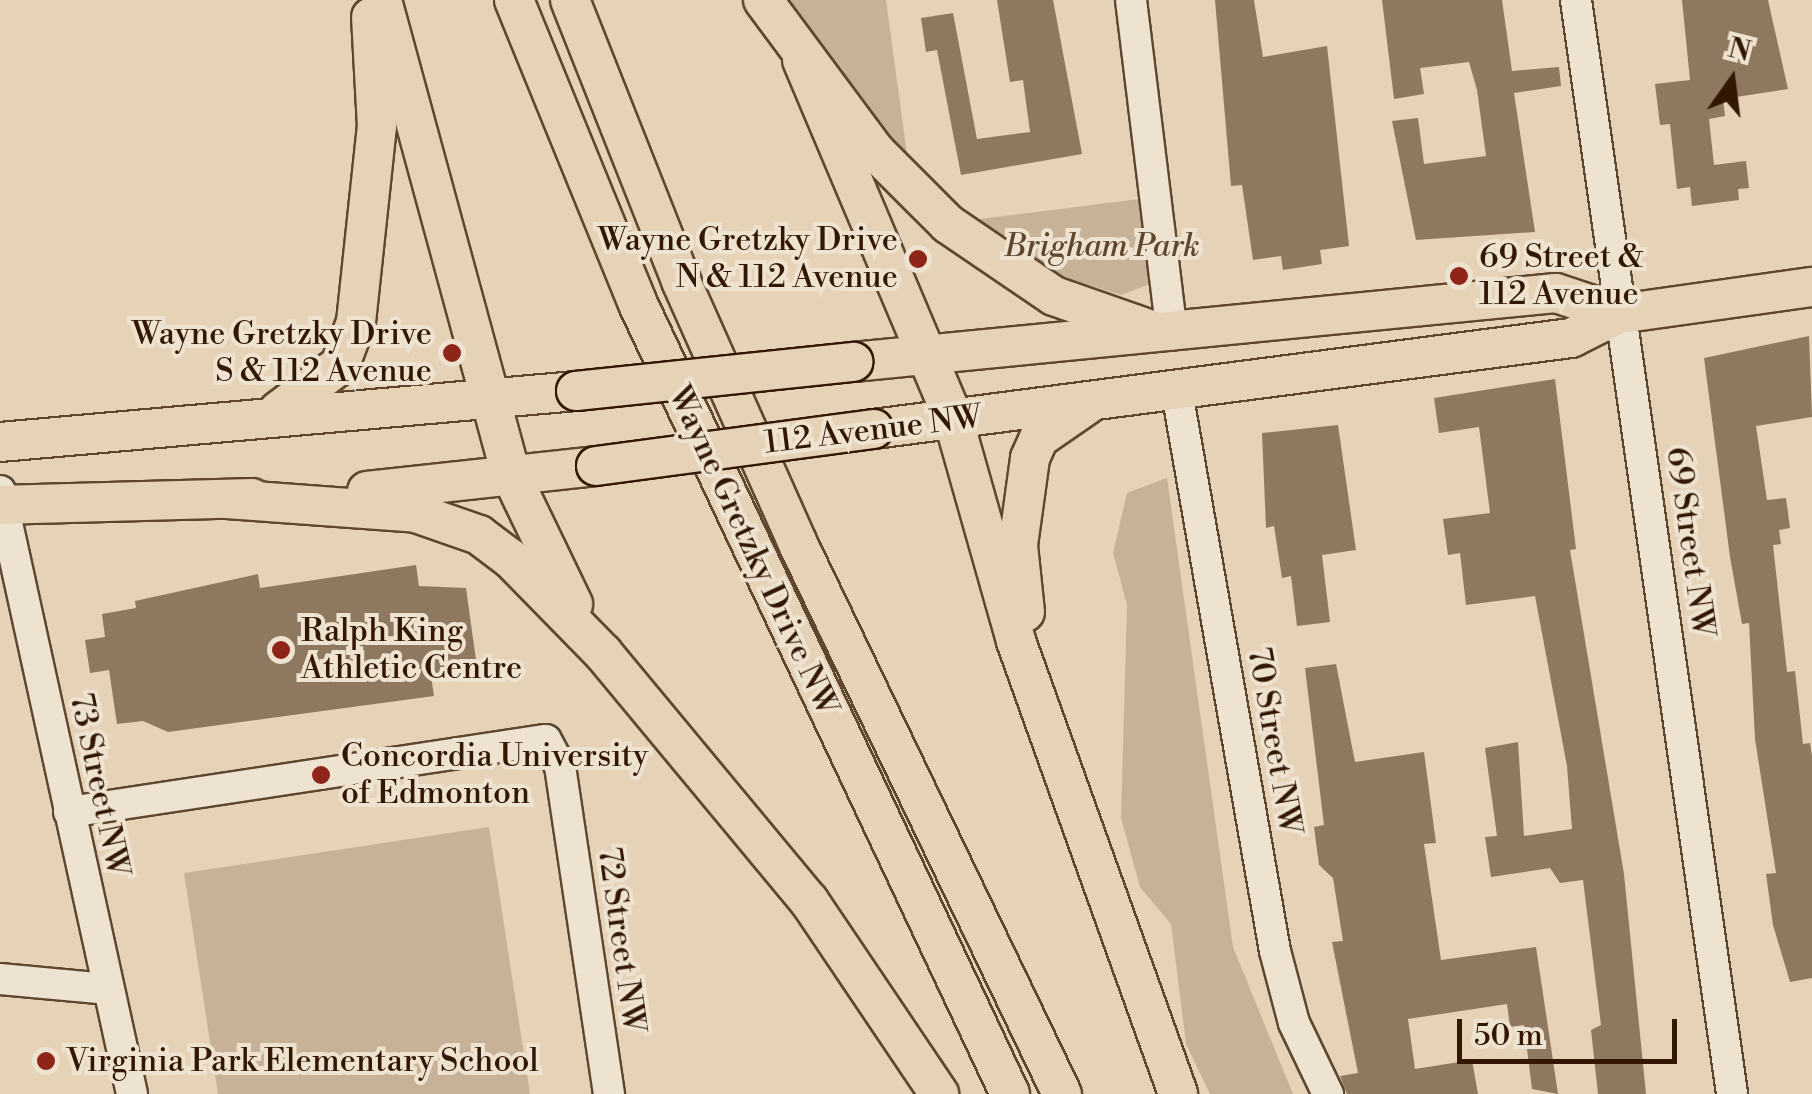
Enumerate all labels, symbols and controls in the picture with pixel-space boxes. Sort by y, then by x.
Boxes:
north arrow [1682,30,1782,130]
text: N [1724,31,1754,70]
place label: Wayne Gretzky Drive N & 112 Avenue [598,222,898,297]
park label: Brigham Park [1004,227,1200,265]
place label: 69 Street & 112 Avenue [1479,239,1643,314]
marker: Wayne Gretzky Drive N & 112 Avenue [907,248,929,270]
marker: 69 Street & 112 Avenue [1448,265,1470,287]
place label: Wayne Gretzky Drive S & 112 Avenue [132,316,432,391]
marker: Wayne Gretzky Drive S & 112 Avenue [441,342,463,364]
street label: Wayne Gretzky Drive NW [660,380,846,722]
street label: 112 Avenue NW [762,398,984,462]
street label: 69 Street NW [1658,444,1722,640]
place label: Ralph King Athletic Centre [301,613,522,688]
marker: Ralph King Athletic Centre [270,639,292,661]
street label: 70 Street NW [1239,644,1309,838]
street label: 73 Street NW [61,690,137,880]
place label: Concordia University of Edmonton [341,738,648,813]
marker: Concordia University of Edmonton [310,764,332,786]
street label: 72 Street NW [589,845,653,1035]
scale bar [1462,999,1682,1061]
text: 50 m [1474,1017,1543,1055]
place label: Virginia Park Elementary School [66,1042,539,1080]
marker: Virginia Park Elementary School [35,1050,57,1072]

